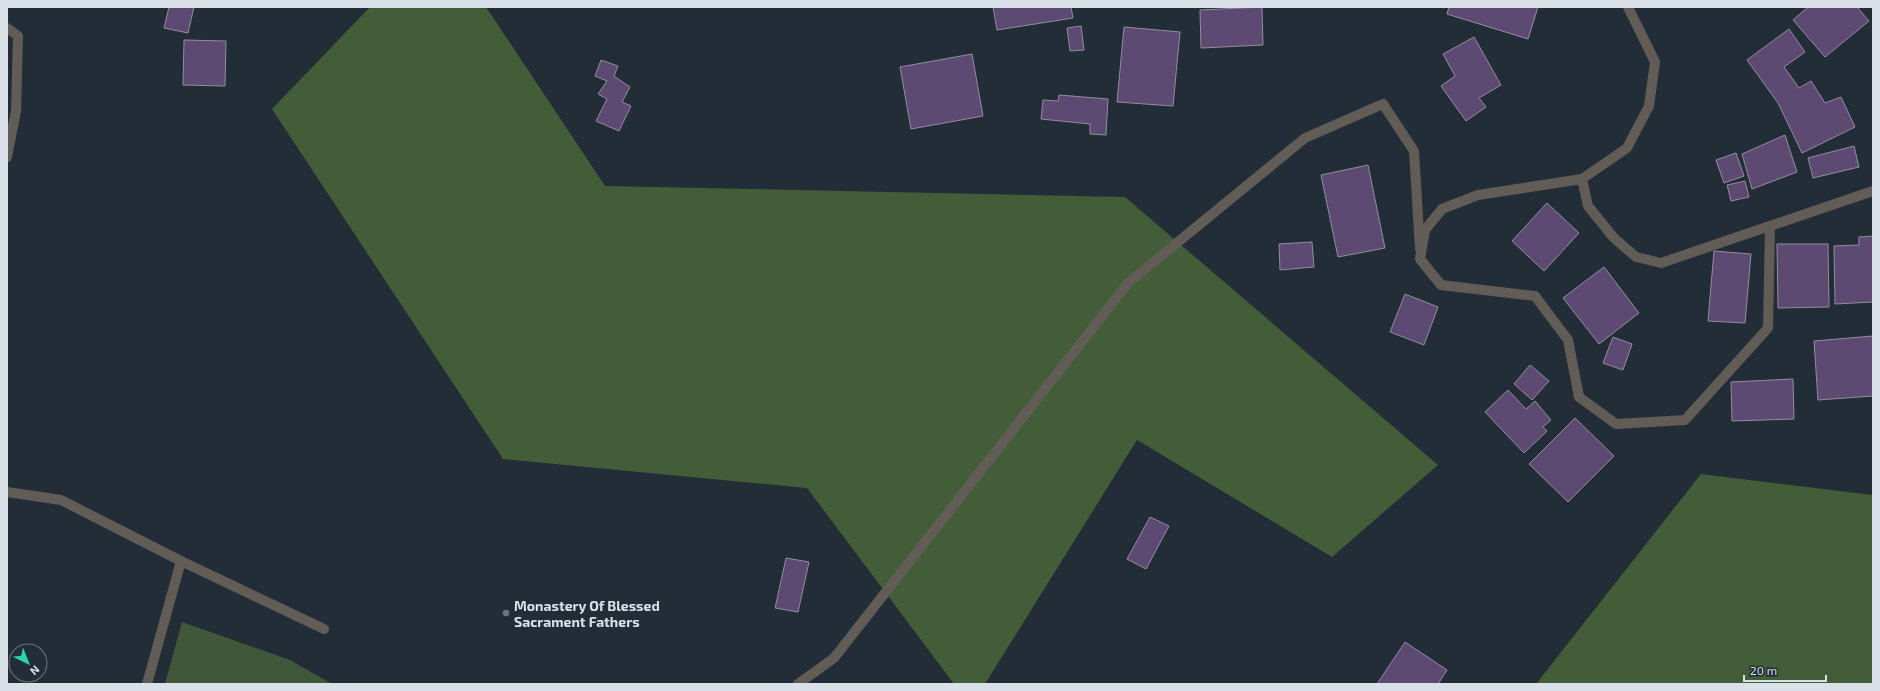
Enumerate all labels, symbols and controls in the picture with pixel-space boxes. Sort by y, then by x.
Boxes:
place label: Monastery Of Blessed Sacrament Fathers [514,597,660,630]
marker: Monastery Of Blessed Sacrament Fathers [501,608,511,618]
north arrow [8,643,48,683]
scale bar [1744,657,1826,683]
text: N [28,663,43,678]
text: 20 m [1750,663,1777,677]

